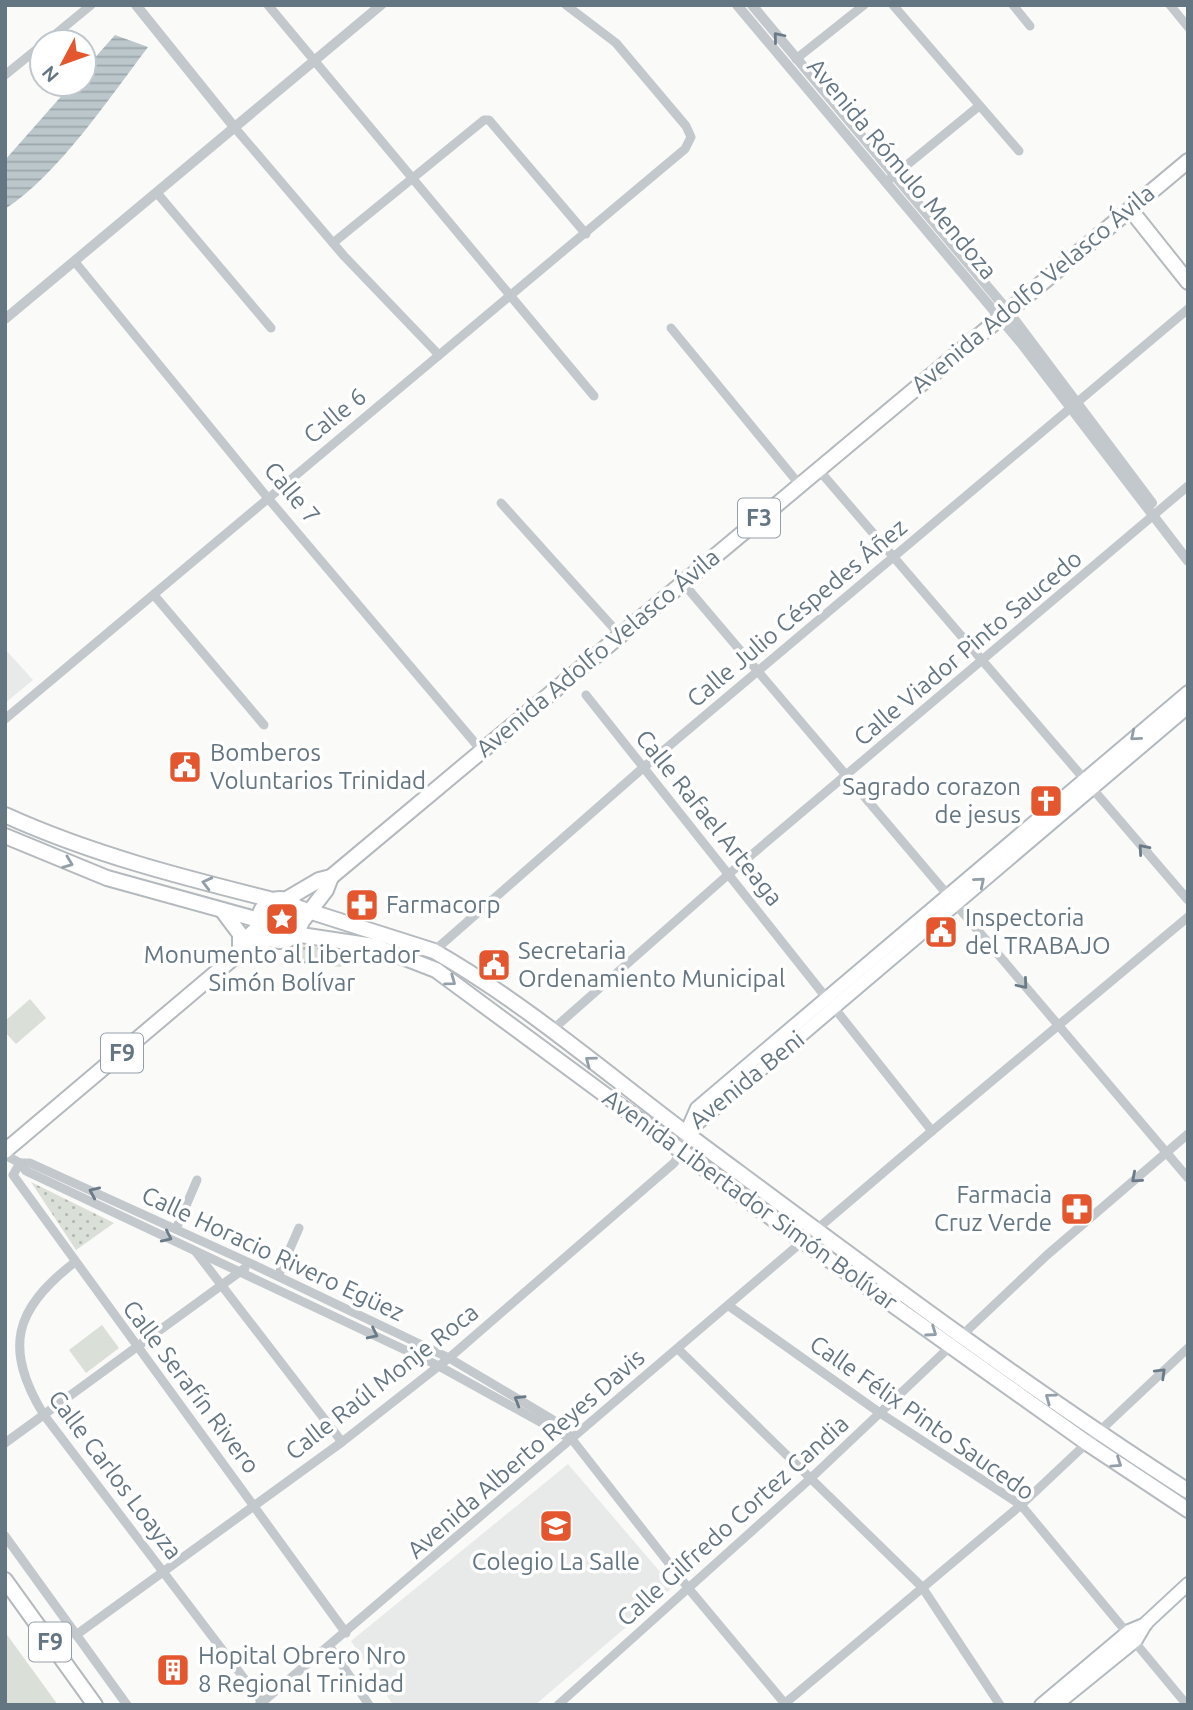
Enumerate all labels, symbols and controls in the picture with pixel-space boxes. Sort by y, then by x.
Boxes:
north arrow [28,28,98,98]
one-way arrow [774,33,786,46]
street label: Avenida Rómulo Mendoza [802,53,1003,285]
text: N [37,62,63,87]
street label: Avenida Adolfo Velasco Ávila [905,178,1160,398]
street label: Calle 6 [298,382,371,449]
street label: Calle 7 [259,456,326,529]
road number: F3 [738,498,780,538]
street label: Calle Julio Céspedes Áñez [681,512,912,712]
street label: Avenida Adolfo Velasco Ávila [470,542,725,762]
street label: Calle Viador Pinto Saucedo [848,544,1087,751]
street label: Calle Rafael Arteaga [630,725,788,911]
one-way arrow [1131,728,1144,740]
place label: Bomberos Voluntarios Trinidad [210,739,426,794]
public building icon: Bomberos Voluntarios Trinidad [166,748,204,786]
place label: Sagrado corazon de jesus [842,773,1021,828]
church icon: Sagrado corazon de jesus [1027,782,1065,820]
one-way arrow [1139,844,1151,857]
one-way arrow [61,854,73,868]
one-way arrow [201,877,213,891]
one-way arrow [972,878,985,890]
pharmacy icon: Farmacorp [343,886,381,924]
place label: Farmacorp [386,891,500,918]
place icon: Monumento al Libertador Simón Bolívar [263,900,301,938]
place label: Inspectoria del TRABAJO [965,904,1111,959]
public building icon: Inspectoria del TRABAJO [922,913,960,951]
place label: Secretaria Ordenamiento Municipal [518,937,785,992]
place label: Monumento al Libertador Simón Bolívar [144,941,420,996]
public building icon: Secretaria Ordenamiento Municipal [475,946,513,984]
one-way arrow [443,973,456,985]
one-way arrow [1015,976,1027,989]
street label: Avenida Beni [684,1025,809,1134]
road number: F9 [101,1034,143,1072]
one-way arrow [585,1056,598,1069]
street label: Avenida Libertador Simón Bolívar [598,1084,903,1316]
one-way arrow [1131,1170,1144,1182]
street label: Calle Horacio Rivero Egüez [138,1181,409,1326]
place label: Farmacia Cruz Verde [934,1181,1052,1236]
one-way arrow [89,1186,102,1200]
pharmacy icon: Farmacia Cruz Verde [1058,1190,1096,1228]
one-way arrow [160,1229,173,1243]
street label: Calle Serafín Rivero [118,1295,265,1478]
street label: Calle Raúl Monje Roca [280,1298,483,1465]
one-way arrow [924,1324,937,1336]
one-way arrow [366,1326,378,1340]
street label: Calle Félix Pinto Saucedo [805,1330,1040,1505]
street label: Avenida Alberto Reyes Davis [402,1343,650,1564]
one-way arrow [1153,1369,1166,1382]
street label: Calle Carlos Loayza [43,1385,188,1564]
one-way arrow [1045,1394,1058,1406]
one-way arrow [513,1395,526,1408]
street label: Calle Gilfredo Cortez Candia [612,1410,854,1632]
one-way arrow [1109,1455,1122,1468]
school or university icon: Colegio La Salle [537,1507,575,1545]
place label: Colegio La Salle [472,1548,640,1575]
road number: F9 [29,1623,71,1662]
place label: Hopital Obrero Nro 8 Regional Trinidad [198,1642,406,1697]
building icon: Hopital Obrero Nro 8 Regional Trinidad [154,1651,192,1689]

